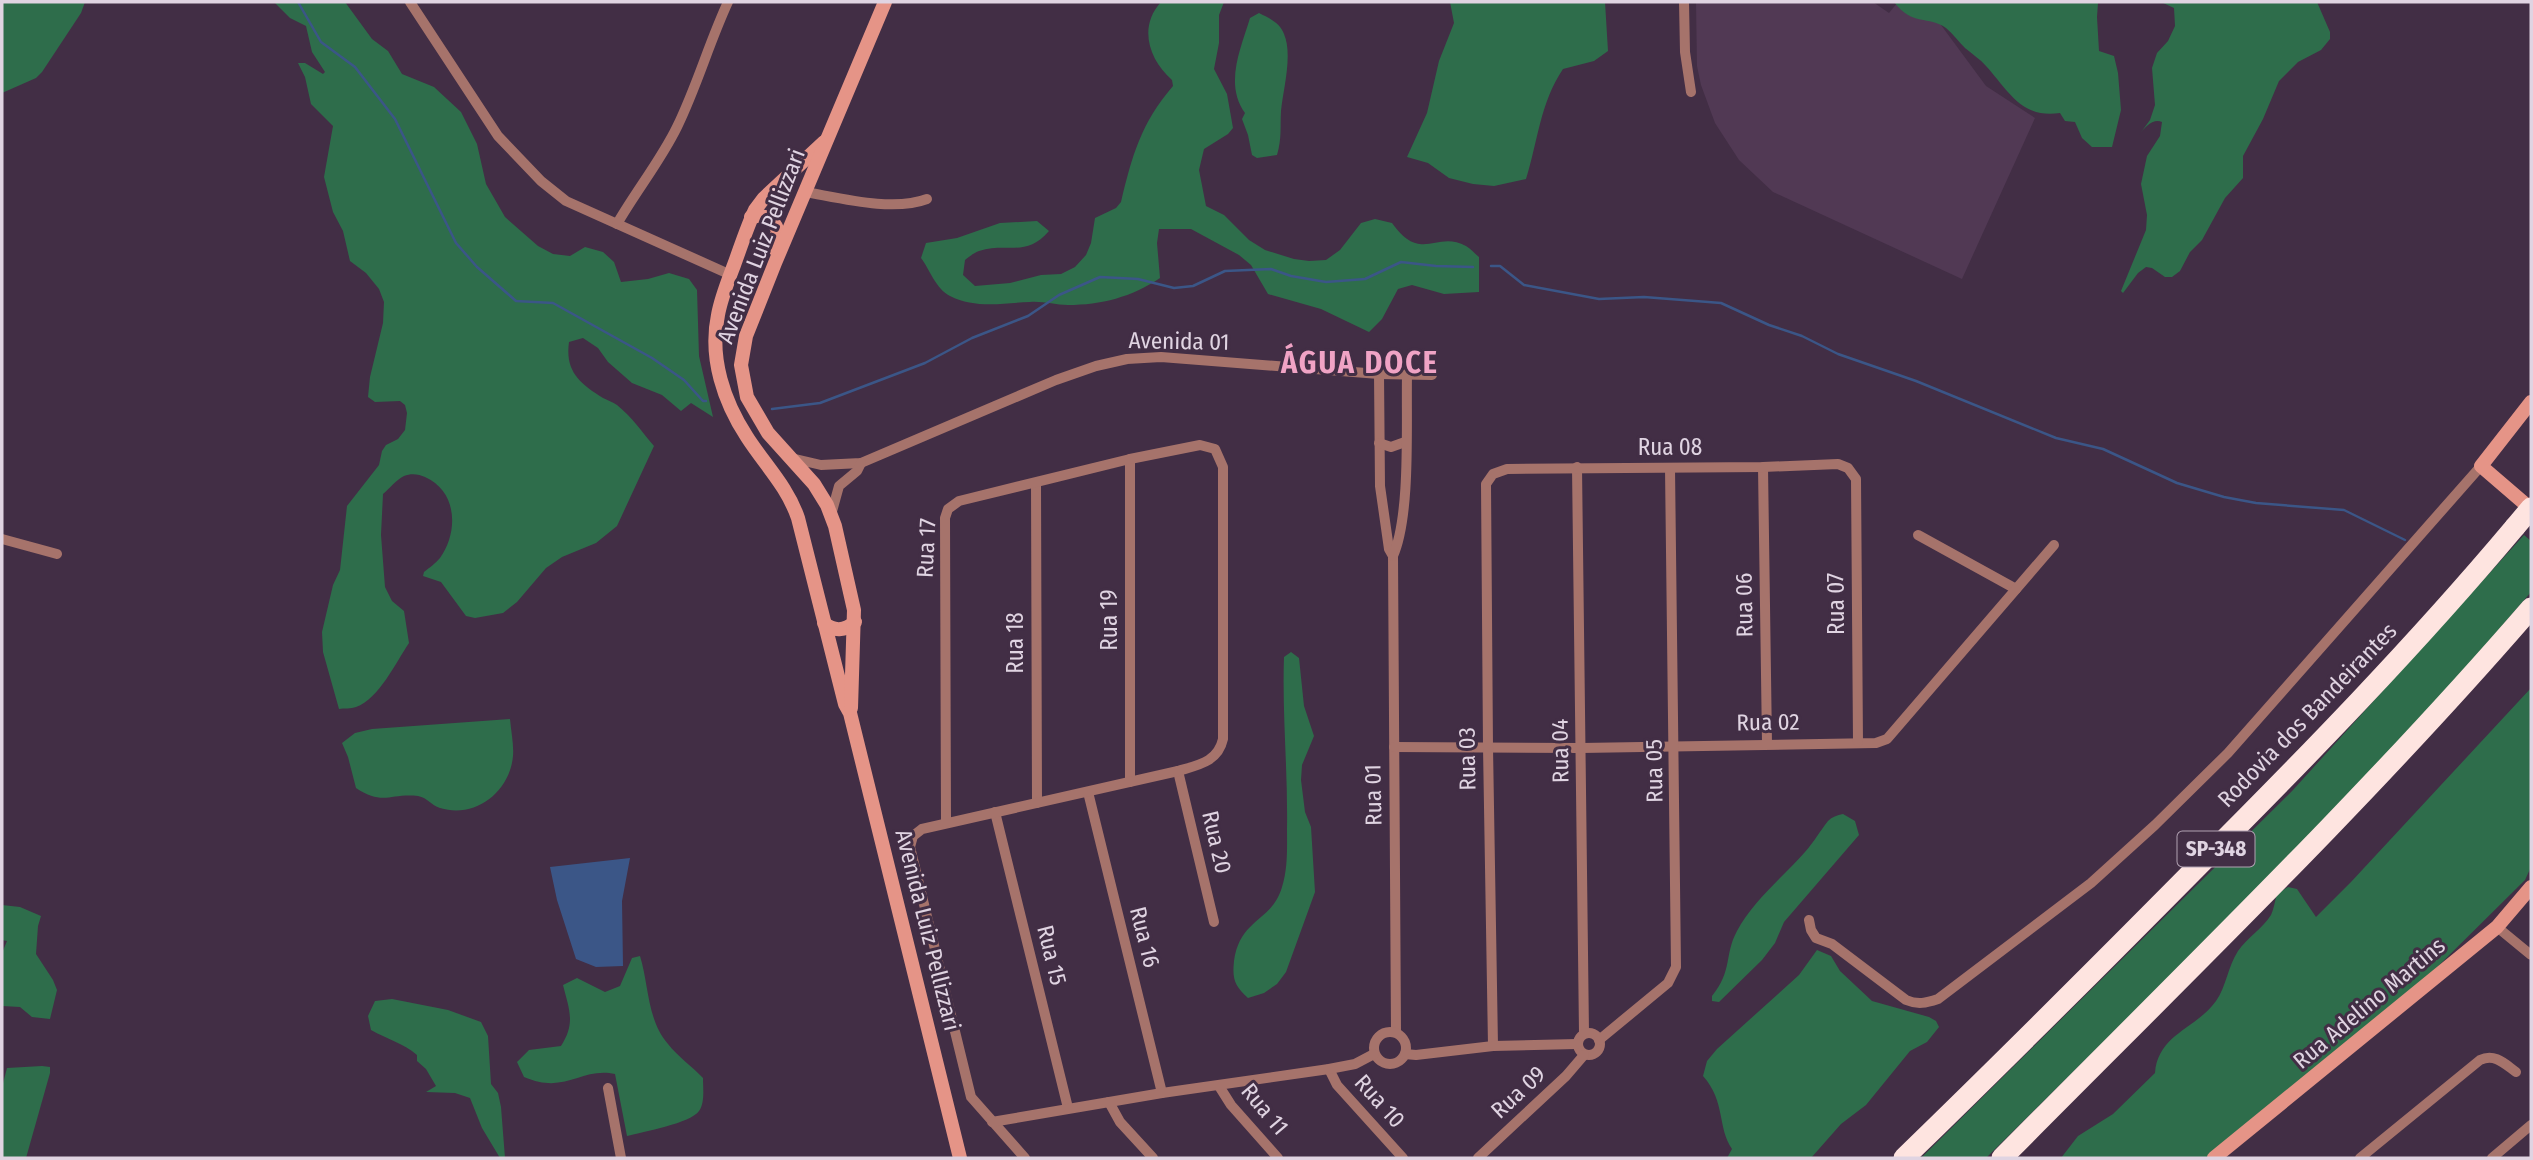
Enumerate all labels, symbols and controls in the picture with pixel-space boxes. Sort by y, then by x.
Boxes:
street label: Avenida Luiz Pellizzari [711,145,811,347]
street label: Avenida 01 [1128,326,1230,356]
district label: ÁGUA DOCE [1280,343,1439,381]
street label: Rua 08 [1638,433,1702,461]
street label: Rua 17 [910,518,942,578]
street label: Rua 06 [1729,572,1759,638]
street label: Rua 07 [1822,573,1850,635]
street label: Rua 19 [1095,589,1123,651]
street label: Rua 18 [1001,612,1029,674]
street label: Rodovia dos Bandeirantes [2212,617,2402,813]
street label: Rua 02 [1736,707,1800,737]
street label: Rua 04 [1545,719,1575,783]
street label: Rua 03 [1452,727,1482,791]
street label: Rua 05 [1639,739,1669,803]
street label: Rua 01 [1358,764,1388,826]
street label: Rua 20 [1196,808,1238,876]
street label: Avenida Luiz Pellizzari [889,827,967,1033]
road number: SP-348 [2178,832,2254,866]
street label: Rua 16 [1124,904,1166,970]
street label: Rua 15 [1031,922,1073,988]
street label: Rua Adelino Martins [2287,931,2451,1075]
street label: Rua 09 [1485,1060,1551,1124]
street label: Rua 10 [1349,1069,1411,1133]
street label: Rua 11 [1235,1077,1295,1141]

